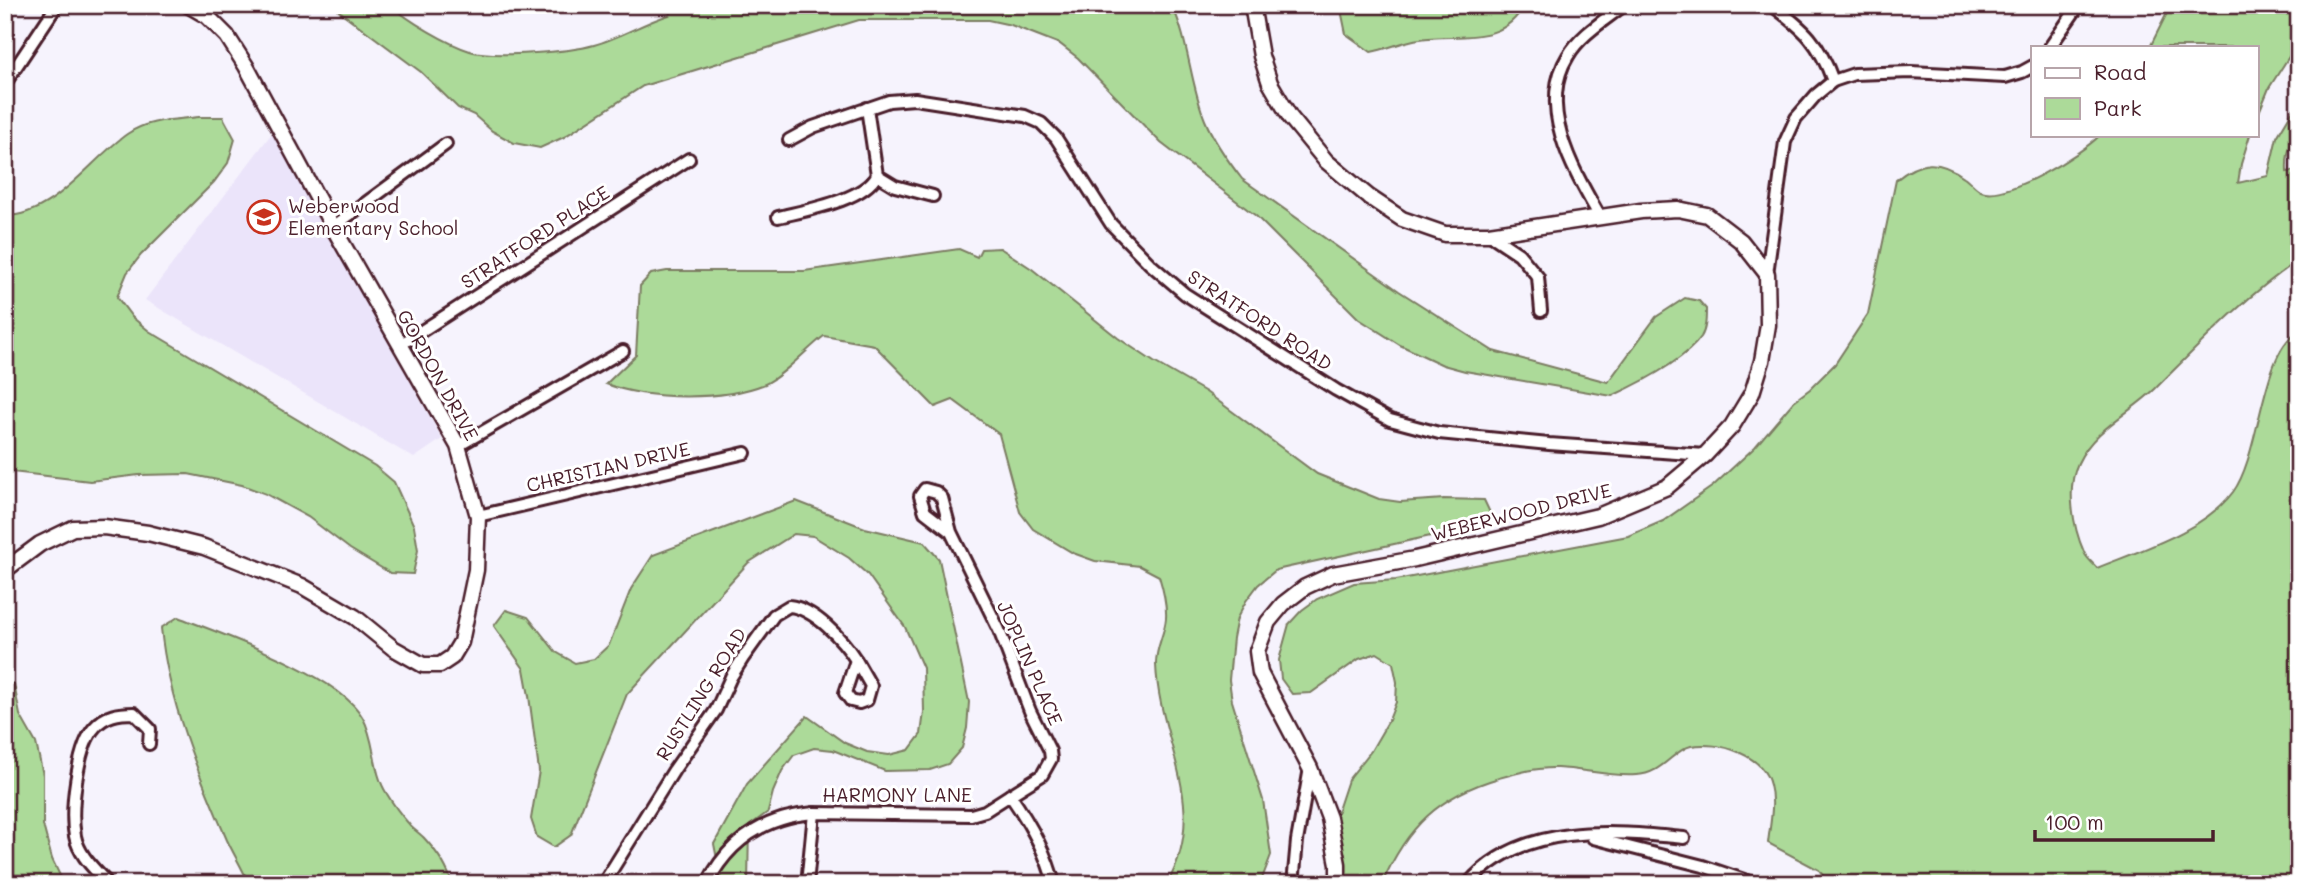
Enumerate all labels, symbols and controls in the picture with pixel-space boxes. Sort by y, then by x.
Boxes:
legend [2031,46,2258,136]
text: Road [2094,58,2146,85]
text: Park [2094,94,2142,121]
street label: STRATFORD PLACE [456,179,614,294]
place label: Weberwood Elementary School [288,193,458,240]
school or university icon: Weberwood Elementary School [245,198,283,236]
street label: STRATFORD ROAD [1183,263,1337,376]
street label: GORDON DRIVE [392,305,485,445]
street label: CHRISTIAN DRIVE [524,436,692,497]
street label: WEBERWOOD DRIVE [1428,477,1614,546]
street label: JOPLIN PLACE [992,597,1069,729]
street label: RUSTLING ROAD [650,623,751,765]
street label: HARMONY LANE [822,782,972,807]
scale bar [2035,798,2213,842]
text: 100 m [2045,808,2104,835]

